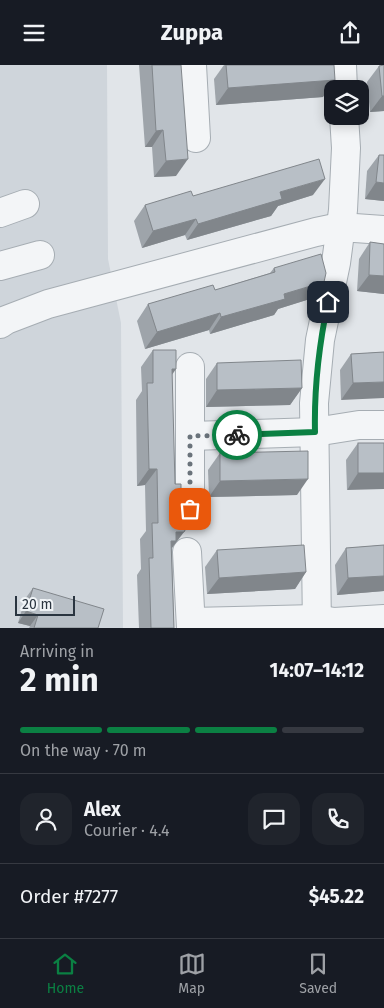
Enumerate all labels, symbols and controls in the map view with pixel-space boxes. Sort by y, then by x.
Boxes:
icon: menu [20,19,48,47]
text: Zuppa [161,19,223,46]
icon: share [336,19,364,47]
map controls [324,80,369,125]
button: layers [324,80,369,125]
pin [307,281,349,323]
icon: home [314,288,342,316]
courier [212,410,262,460]
icon: bike [223,421,251,449]
pin [169,488,211,530]
icon: bag [176,495,204,523]
scale bar [15,593,75,616]
text: 20 m [22,596,52,613]
text: Arriving in [20,642,94,661]
text: 14:07–14:12 [270,659,364,682]
text: 2 min [20,661,99,699]
text: On the way · 70 m [20,741,147,760]
button: person [20,793,72,845]
button: chat [248,793,300,845]
button: phone [312,793,364,845]
text: Alex [84,798,121,821]
text: Courier · 4.4 [84,821,170,840]
text: Order #7277 [20,885,118,908]
text: $45.22 [309,885,364,908]
tab: Home [47,950,84,997]
tab: Map [178,950,206,997]
tab: Saved [299,950,337,997]

